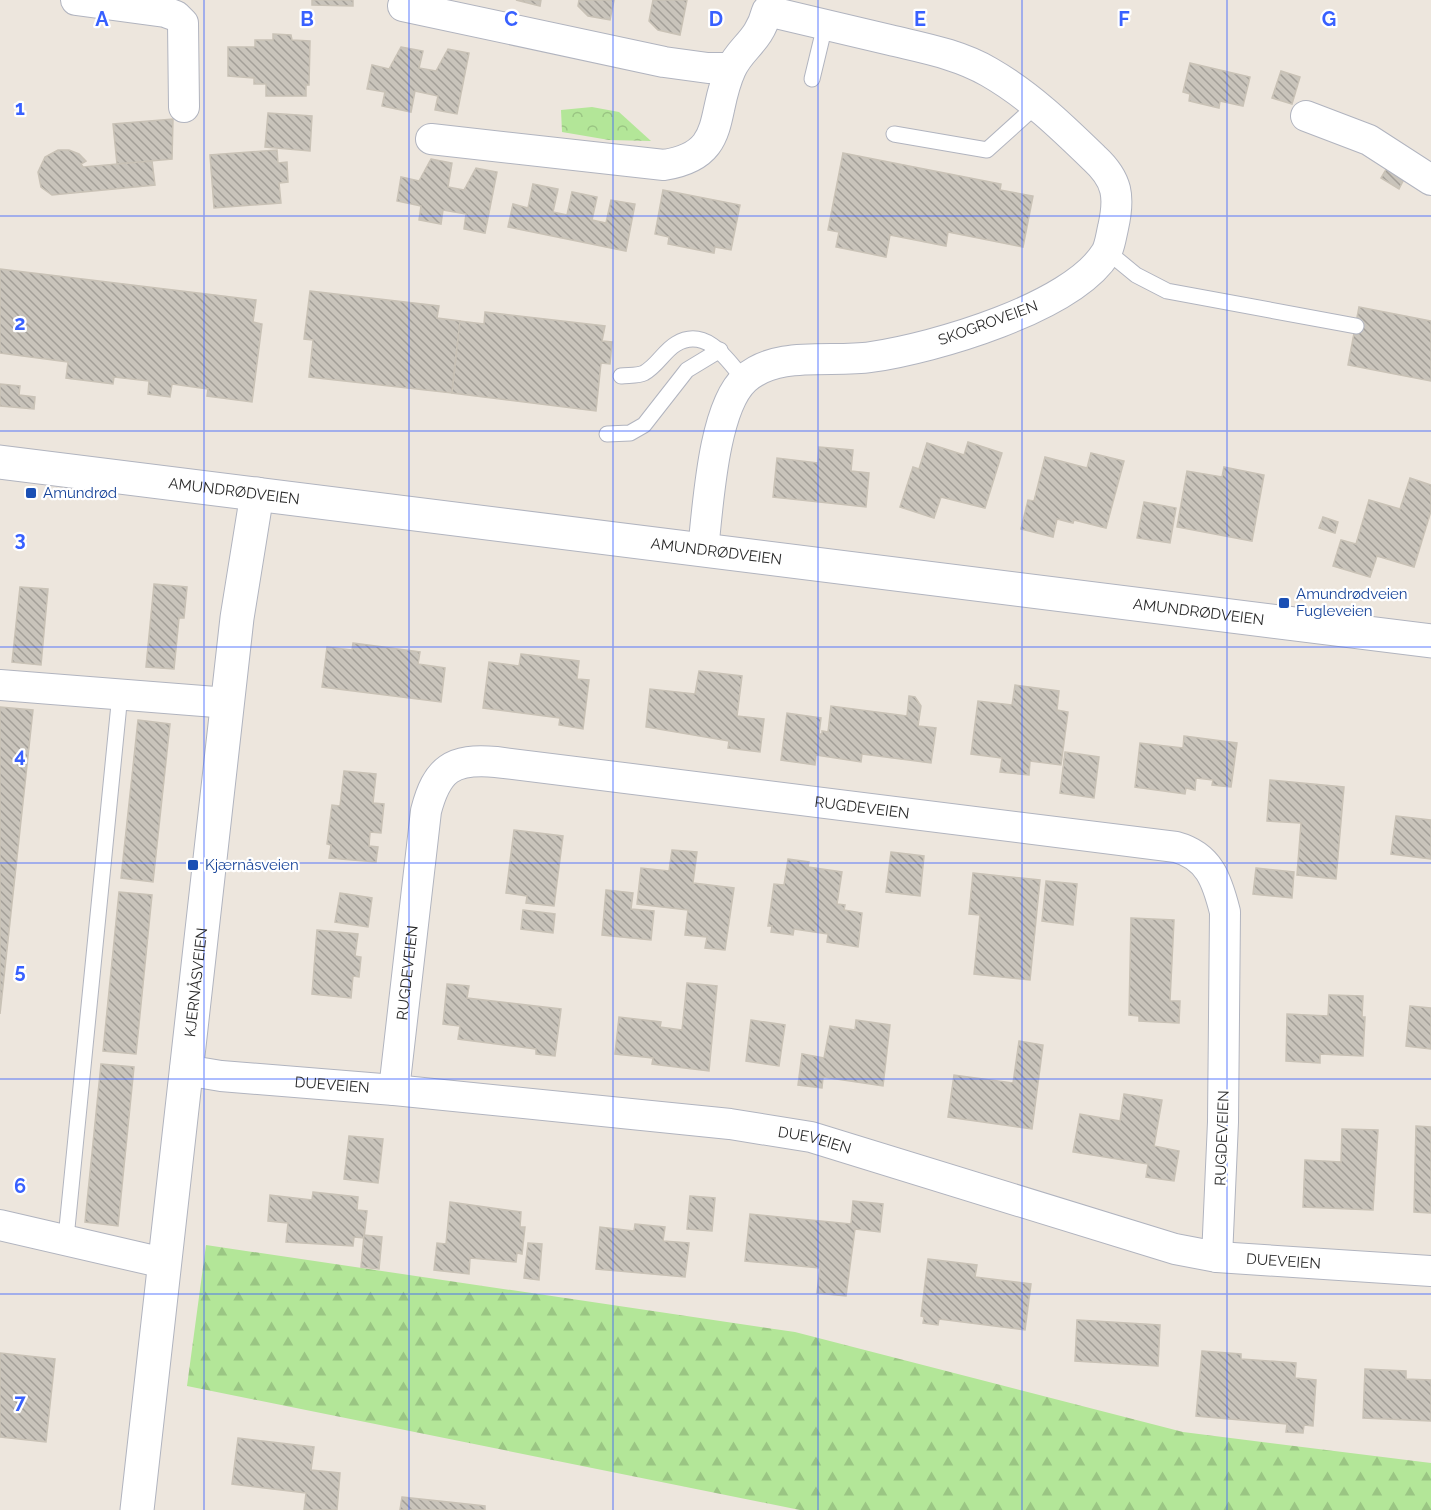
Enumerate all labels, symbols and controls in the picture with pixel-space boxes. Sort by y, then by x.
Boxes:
text: A [95,7,109,31]
text: B [300,7,314,31]
text: C [504,7,518,31]
text: D [709,7,723,31]
text: E [914,7,926,31]
text: F [1118,7,1130,31]
text: G [1322,7,1336,31]
text: 1 [15,96,25,120]
street label: SKOGROVEIEN [936,297,1040,349]
text: 2 [14,311,26,335]
street label: AMUNDRØDVEIEN [167,474,301,508]
place label: Amundrød [43,484,117,502]
marker: Amundrød [24,486,38,500]
text: 3 [14,527,26,551]
street label: AMUNDRØDVEIEN [650,534,783,569]
place label: Amundrødveien Fugleveien [1296,585,1408,620]
street label: AMUNDRØDVEIEN [1132,595,1265,629]
marker: Amundrødveien Fugleveien [1277,596,1291,610]
text: 4 [14,743,26,767]
street label: RUGDEVEIEN [814,793,911,823]
place label: Kjærnåsveien [205,856,299,874]
marker: Kjærnåsveien [186,858,200,872]
street label: RUGDEVEIEN [393,924,422,1021]
street label: KJERNÅSVEIEN [181,927,211,1038]
text: 5 [14,959,26,983]
street label: DUEVEIEN [294,1073,370,1097]
street label: RUGDEVEIEN [1211,1090,1233,1186]
street label: DUEVEIEN [777,1123,853,1158]
text: 6 [14,1174,26,1198]
street label: DUEVEIEN [1245,1250,1321,1273]
text: 7 [14,1390,26,1414]

